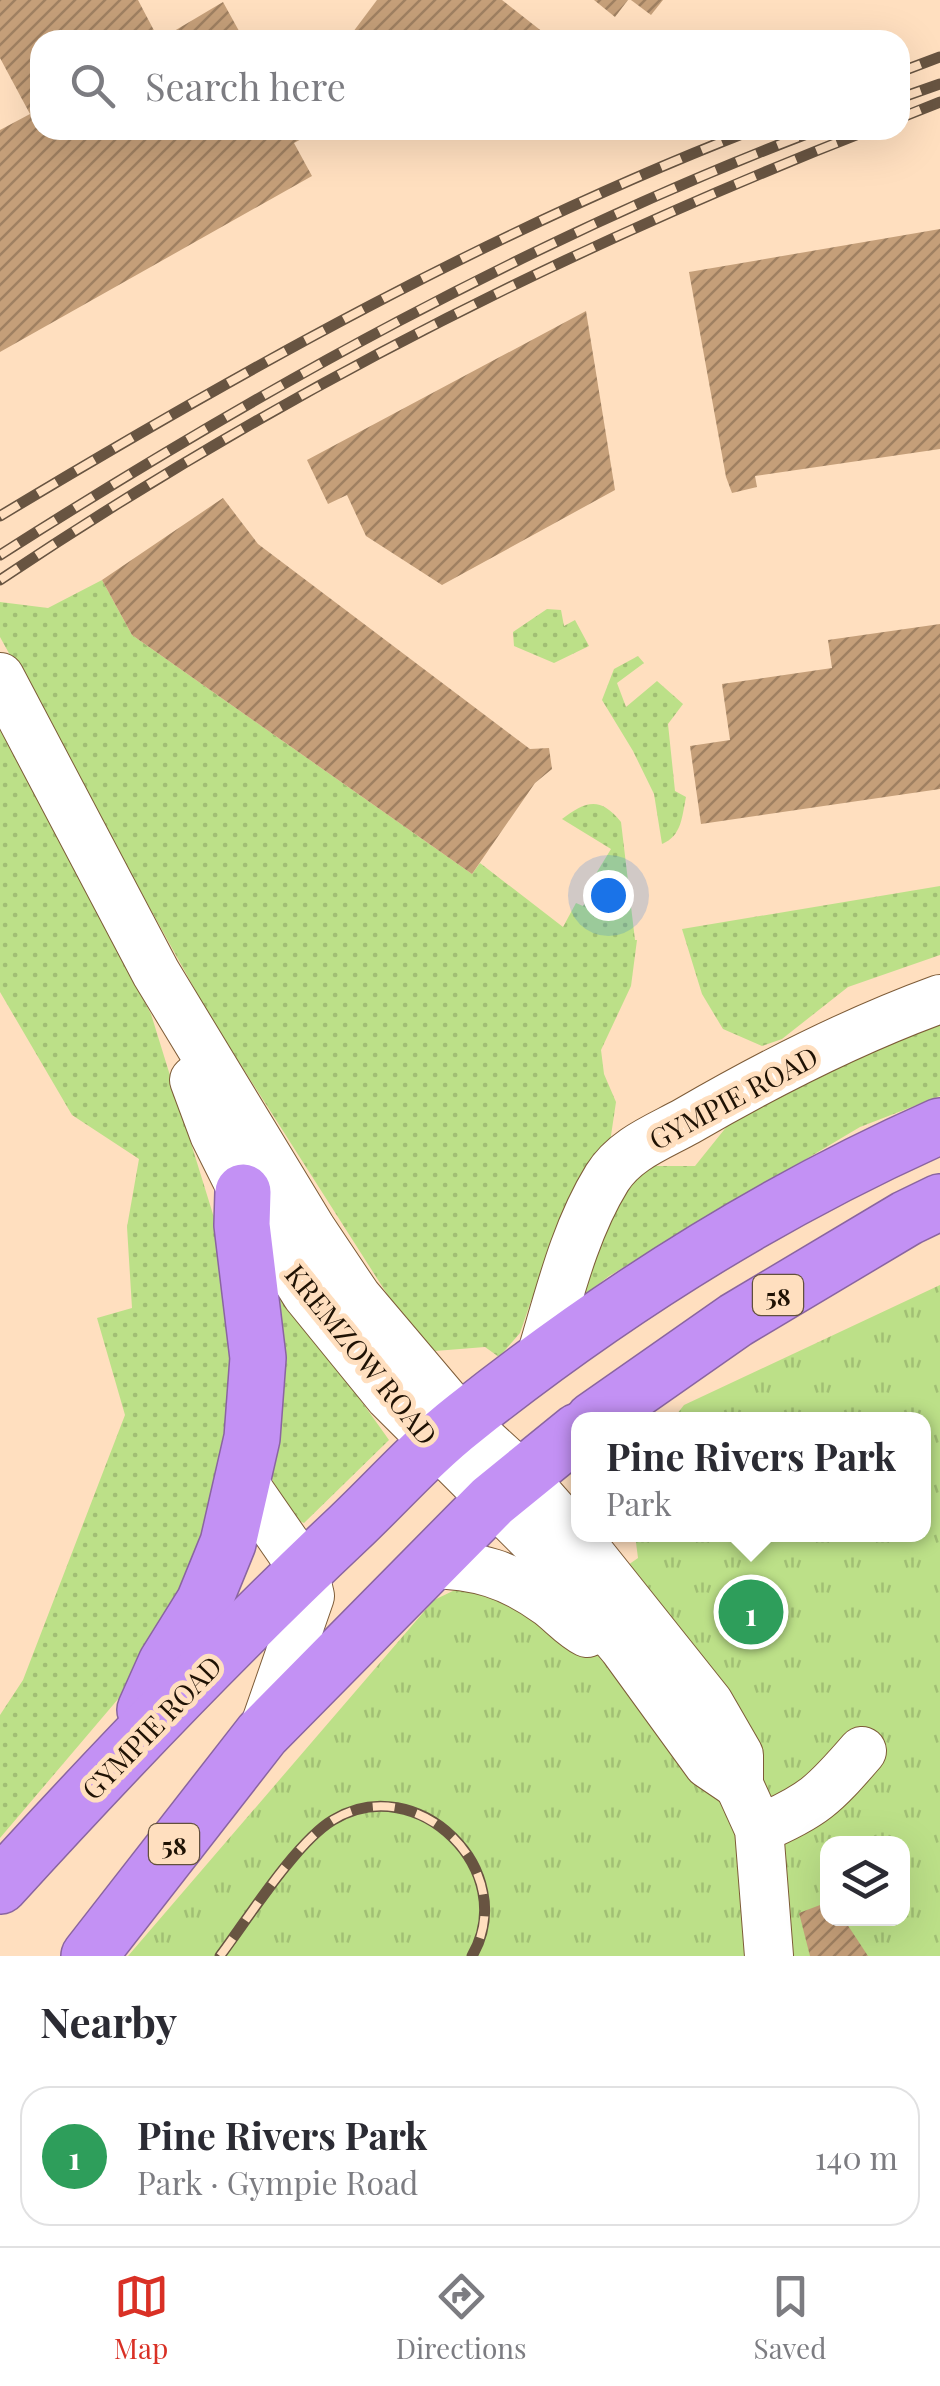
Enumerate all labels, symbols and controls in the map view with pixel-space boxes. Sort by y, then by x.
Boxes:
search box [30,30,910,140]
icon: search [65,58,120,113]
text: Search here [145,60,346,111]
your location [583,870,634,921]
street label: GYMPIE ROAD [642,1037,824,1157]
street label: KREMZOW ROAD [278,1256,446,1452]
road number: 58 [753,1275,803,1315]
popup [571,1412,931,1542]
text: Pine Rivers Park [606,1430,896,1481]
text: Park [606,1481,672,1524]
pin: 1 [718,1574,784,1650]
street label: GYMPIE ROAD [73,1647,229,1807]
road number: 58 [149,1824,199,1864]
map controls [820,1836,910,1926]
button: layers [820,1836,910,1926]
text: Nearby [40,1993,177,2049]
text: Pine Rivers Park [137,2109,427,2160]
text: 1 [68,2135,81,2178]
text: 140 m [815,2135,898,2178]
text: Park · Gympie Road [137,2160,418,2203]
tab: Map [114,2269,169,2366]
tab: Directions [396,2269,526,2366]
tab: Saved [754,2269,826,2366]

